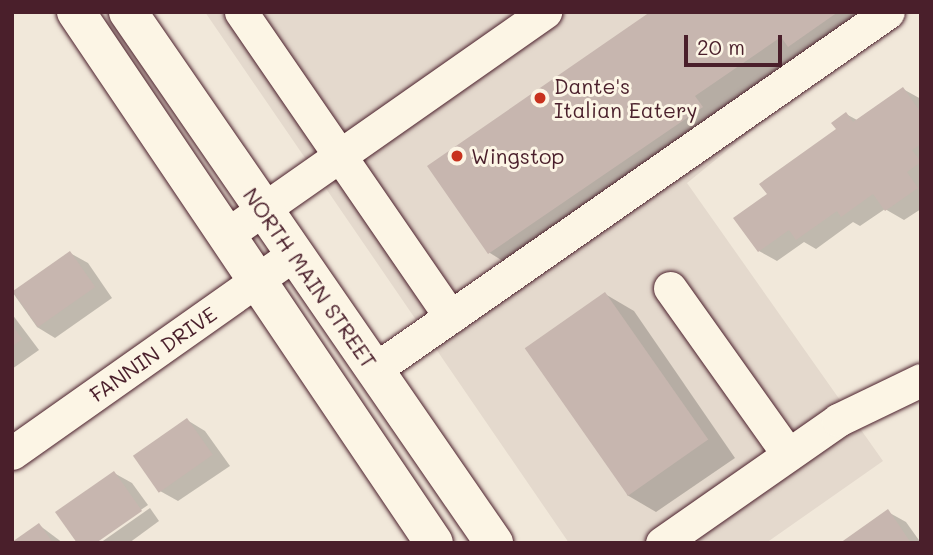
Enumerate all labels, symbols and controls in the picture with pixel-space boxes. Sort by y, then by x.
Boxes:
scale bar [688,21,786,65]
text: 20 m [697,33,745,60]
place label: Dante's Italian Eatery [554,73,698,123]
marker: Dante's Italian Eatery [532,90,548,106]
place label: Wingstop [471,143,565,169]
marker: Wingstop [449,148,465,164]
street label: NORTH MAIN STREET [238,183,382,373]
street label: FANNIN DRIVE [85,301,221,407]

